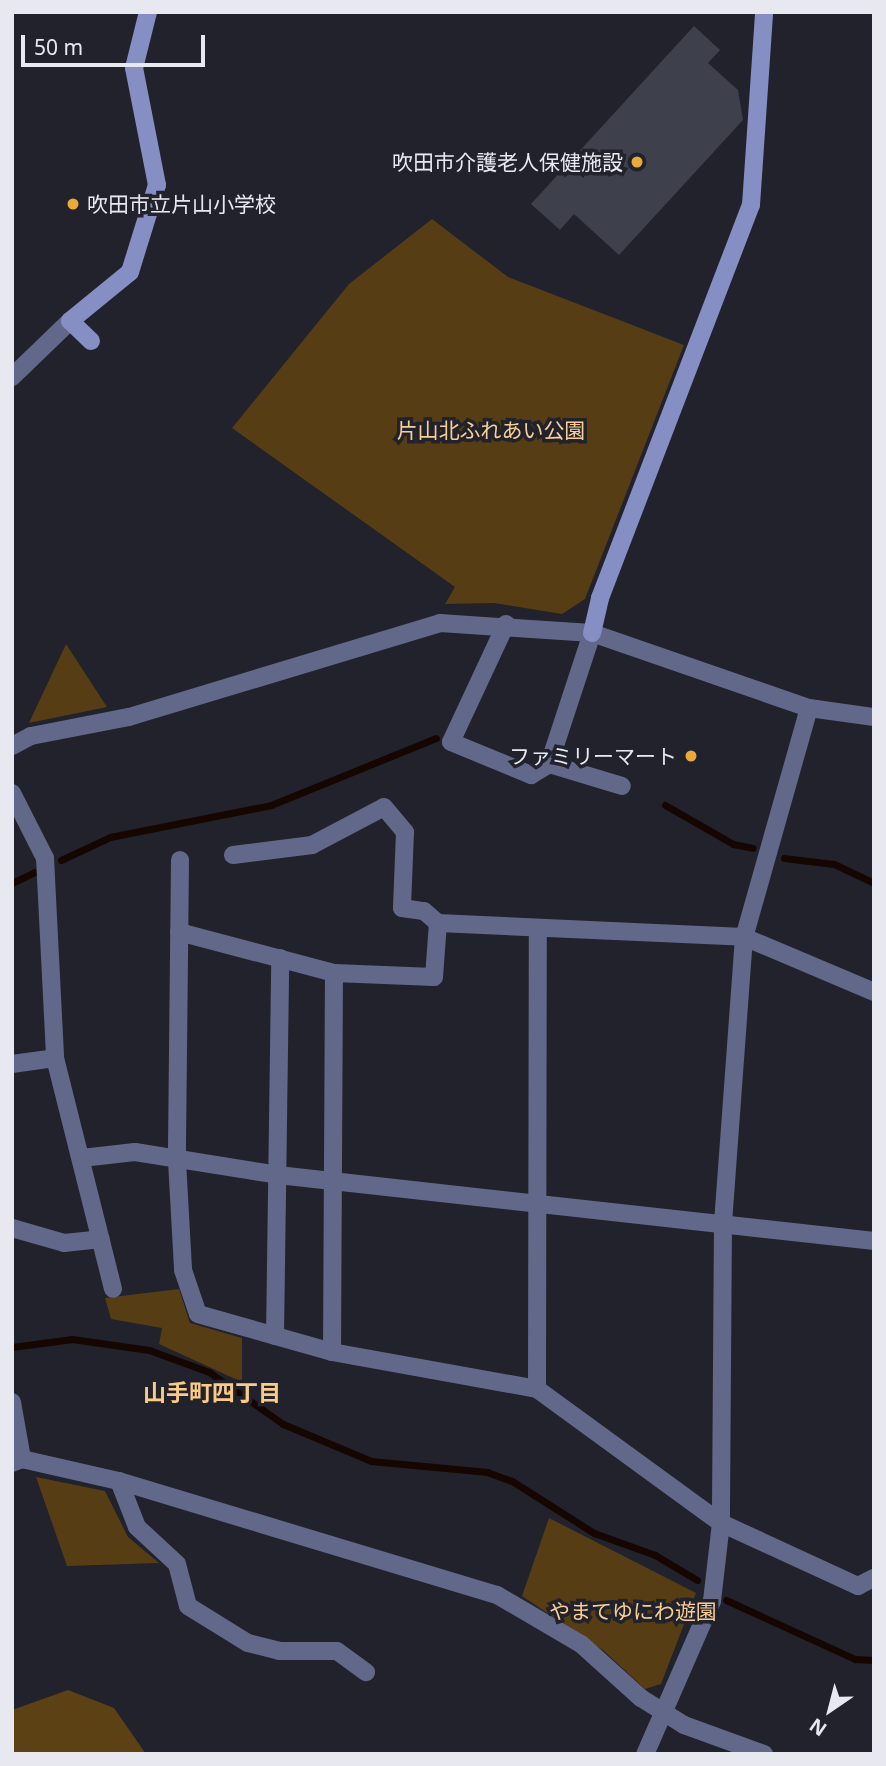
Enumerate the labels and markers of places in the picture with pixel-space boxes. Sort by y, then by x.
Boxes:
place label: 吹田市介護老人保健施設 [392,149,623,175]
marker: 吹田市介護老人保健施設 [629,154,645,170]
place label: 吹田市立片山小学校 [87,191,276,217]
marker: 吹田市立片山小学校 [65,196,81,212]
place label: ファミリーマート [509,743,677,769]
marker: ファミリーマート [683,748,699,764]

